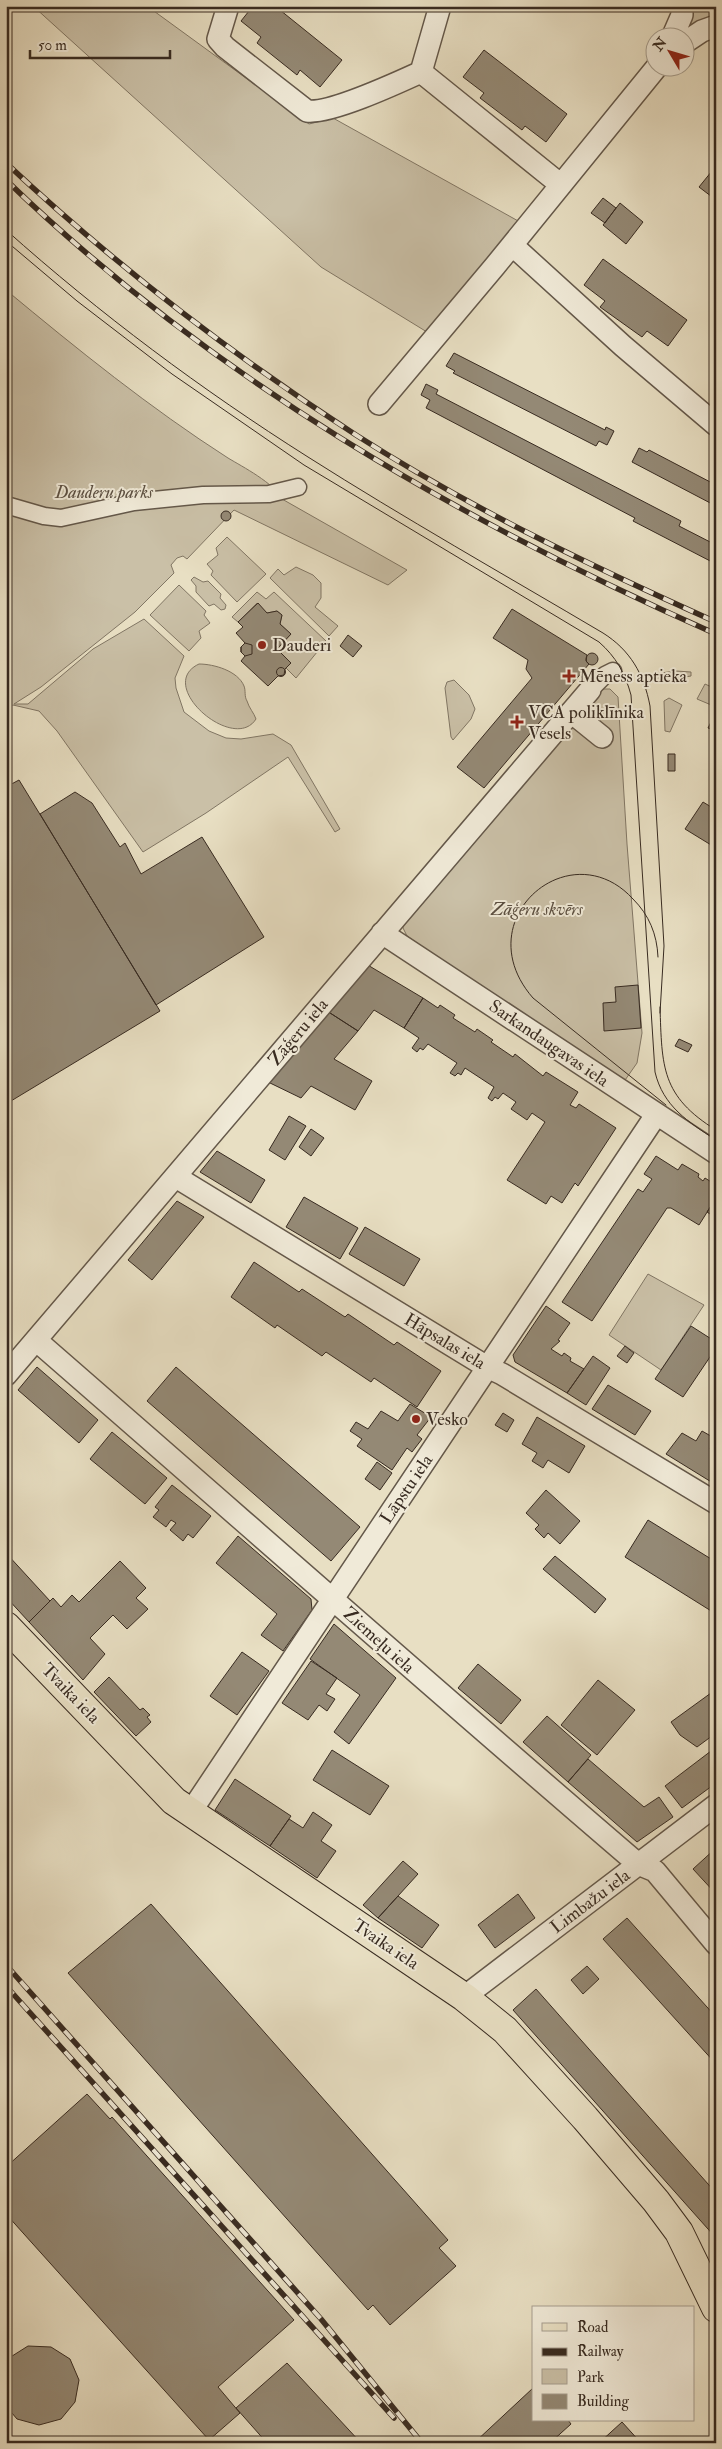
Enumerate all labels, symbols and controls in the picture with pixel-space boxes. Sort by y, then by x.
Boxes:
scale bar [30,28,170,60]
north arrow [644,28,694,78]
text: N [649,34,671,55]
text: 50 m [38,36,67,55]
park label: Dauderu parks [54,481,154,504]
place label: Dauderi [272,634,331,657]
marker: Dauderi [256,639,268,651]
place label: Mēness aptieka [579,665,688,688]
marker: Mēness aptieka [563,670,575,682]
place label: VCA poliklīnika Vesels [528,701,644,745]
marker: VCA poliklīnika Vesels [510,715,524,729]
park label: Zāģeru skvērs [490,898,584,921]
street label: Zāģeru iela [263,993,334,1071]
street label: Sarkandaugavas iela [484,995,614,1092]
street label: Hāpsalas iela [400,1308,490,1375]
place label: Vesko [426,1408,468,1431]
marker: Vesko [410,1413,422,1425]
street label: Lāpstu iela [375,1450,438,1528]
street label: Ziemeļu iela [338,1602,420,1679]
street label: Tvaika iela [36,1658,105,1729]
street label: Limbažu iela [546,1864,635,1939]
street label: Tvaika iela [348,1914,424,1975]
legend [532,2306,694,2422]
text: Road [577,2318,609,2337]
text: Railway [577,2342,624,2361]
text: Park [577,2368,604,2387]
text: Building [577,2392,629,2411]

